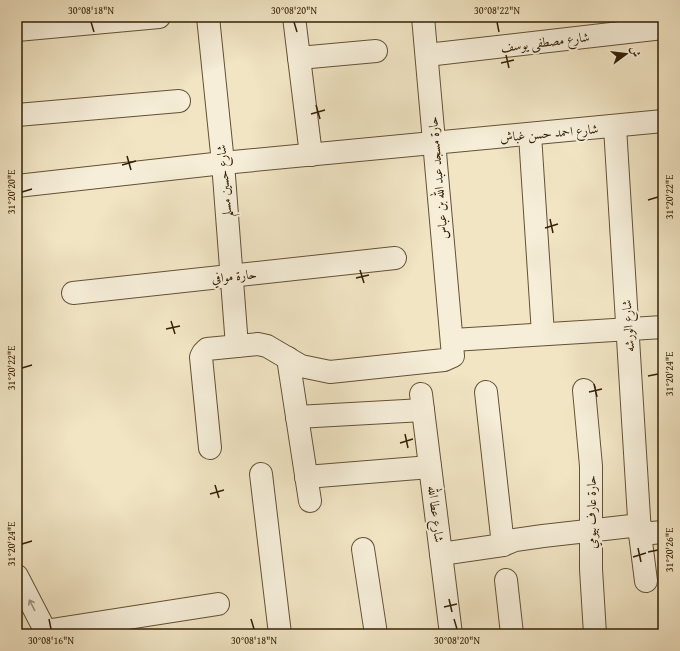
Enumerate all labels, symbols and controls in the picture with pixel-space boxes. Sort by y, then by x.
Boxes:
text: 30°08'18"N [68,3,114,18]
text: 30°08'20"N [271,3,317,18]
text: 30°08'22"N [474,3,520,18]
street label: شارع مصطفى يوسف [500,27,591,59]
north arrow [606,34,646,74]
text: ش [627,44,645,59]
street label: حارة مسجد عبد الله بن عباس [422,116,453,240]
street label: شارع احمد حسن غباش [499,119,599,149]
street label: شارع حسين مسلم [211,144,241,218]
text: 31°20'20"E [4,170,19,214]
text: 31°20'22"E [662,175,677,219]
street label: حارة موافي [210,264,258,290]
street label: شارع الورشه [617,299,641,353]
text: 31°20'22"E [4,346,19,390]
text: 31°20'24"E [662,352,677,396]
street label: حارة عارف بيومي [582,475,603,549]
street label: شارع عطا الله [421,484,450,544]
text: 31°20'24"E [4,522,19,566]
text: 31°20'26"E [662,528,677,572]
one-way arrow [28,599,35,611]
text: 30°08'16"N [28,633,74,648]
text: 30°08'18"N [231,633,277,648]
text: 30°08'20"N [434,633,480,648]

